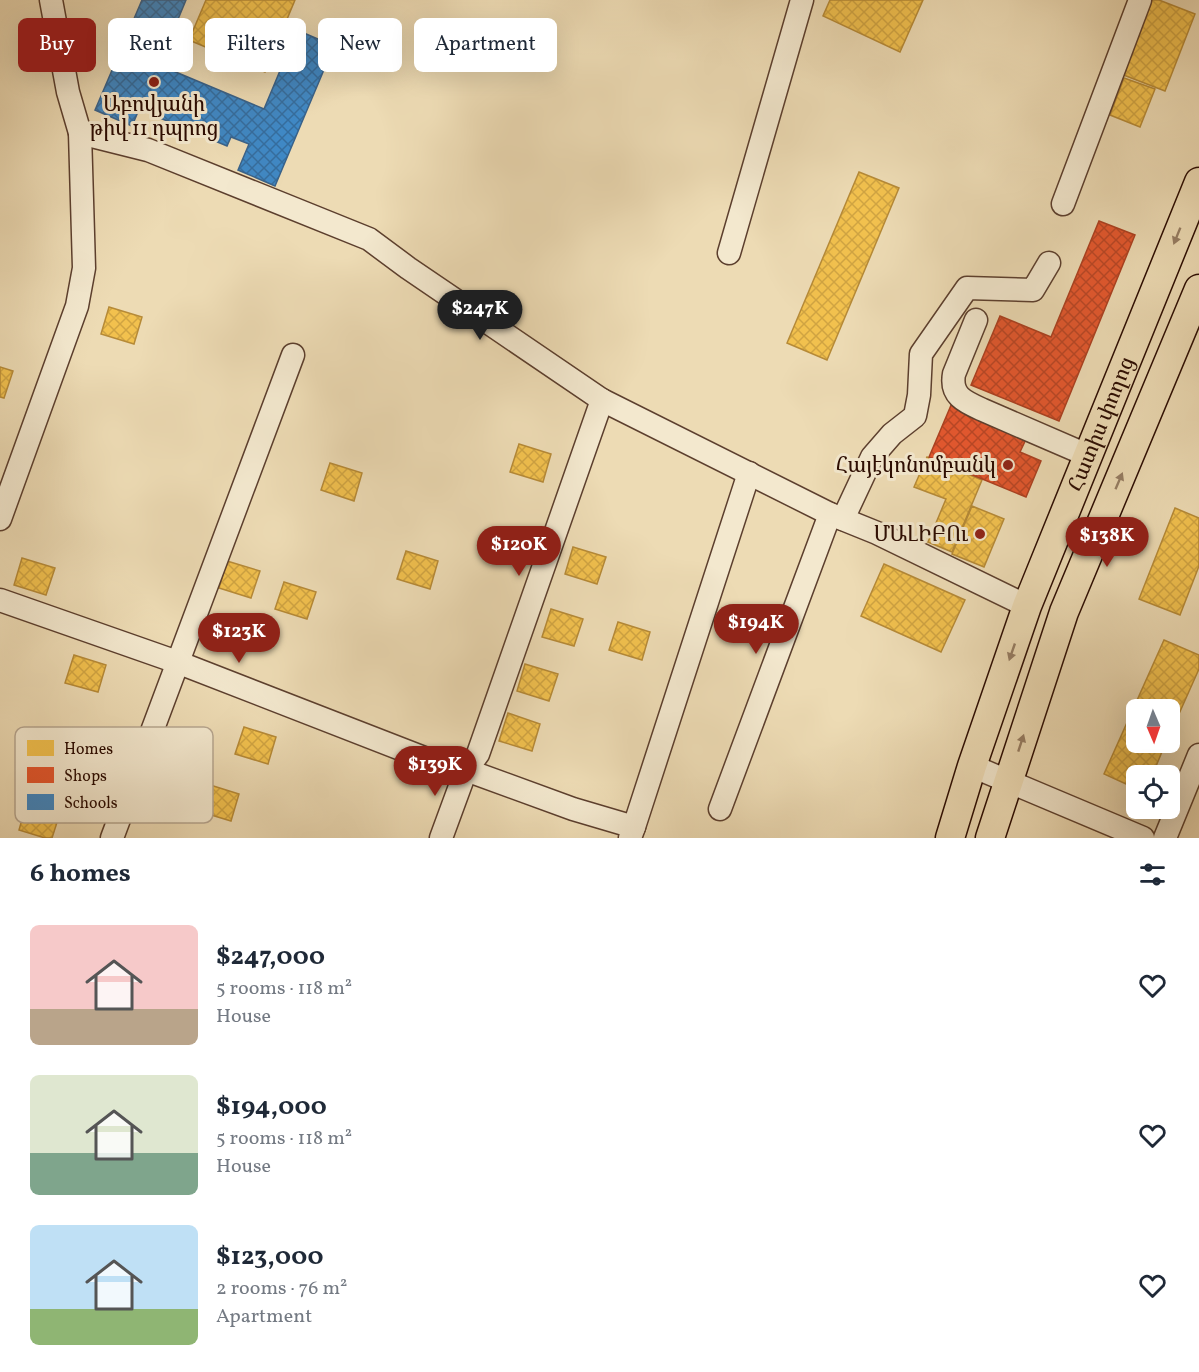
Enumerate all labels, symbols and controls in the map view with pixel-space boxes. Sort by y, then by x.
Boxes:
chip: Buy [18,18,96,72]
chip: Rent [108,18,193,72]
chip: Filters [205,18,306,72]
chip: New [318,18,402,72]
chip: Apartment [414,18,557,72]
marker: Աբովյանի թիվ 11 դպրոց [147,75,161,89]
place label: Աբովյանի թիվ 11 դպրոց [90,91,218,144]
one-way arrow [1172,228,1182,246]
pin: $247K [438,290,522,341]
text: $247K [451,295,509,323]
street label: Հատիս փողոց [1062,353,1143,496]
place label: Հայէկոնոմբանկ [836,452,996,481]
marker: Հայէկոնոմբանկ [1001,458,1015,472]
one-way arrow [1114,472,1124,490]
pin: $138K [1065,517,1149,568]
place label: ՄԱԼԻԲՈւ [874,521,968,550]
text: $138K [1080,522,1134,550]
pin: $120K [477,526,561,577]
marker: ՄԱԼԻԲՈւ [973,527,987,541]
text: $120K [491,531,547,559]
pin: $194K [714,604,798,655]
text: $194K [728,609,784,637]
pin: $123K [197,613,281,664]
text: $123K [212,618,266,646]
one-way arrow [1006,643,1016,661]
north arrow [1126,699,1180,753]
map controls [1126,699,1180,819]
legend [15,727,213,823]
one-way arrow [1017,734,1026,752]
text: Homes [64,739,113,761]
pin: $139K [393,746,477,797]
text: $139K [408,751,462,779]
button: locate [1126,765,1180,819]
text: Shops [64,766,107,788]
text: Schools [64,793,118,815]
text: 6 homes [30,856,131,892]
icon: filters [1136,858,1169,891]
text: $247,000 [216,939,325,975]
icon: home [78,949,150,1021]
icon: heart [1136,969,1169,1002]
text: 5 rooms · 118 m² [216,975,352,1003]
text: House [216,1003,271,1031]
text: $194,000 [216,1089,327,1125]
icon: home [78,1099,150,1171]
icon: heart [1136,1119,1169,1152]
text: 5 rooms · 118 m² [216,1125,352,1153]
text: House [216,1153,271,1181]
text: $123,000 [216,1239,323,1275]
icon: home [78,1249,150,1321]
icon: heart [1136,1269,1169,1302]
text: 2 rooms · 76 m² [216,1275,348,1303]
text: Apartment [216,1303,312,1331]

